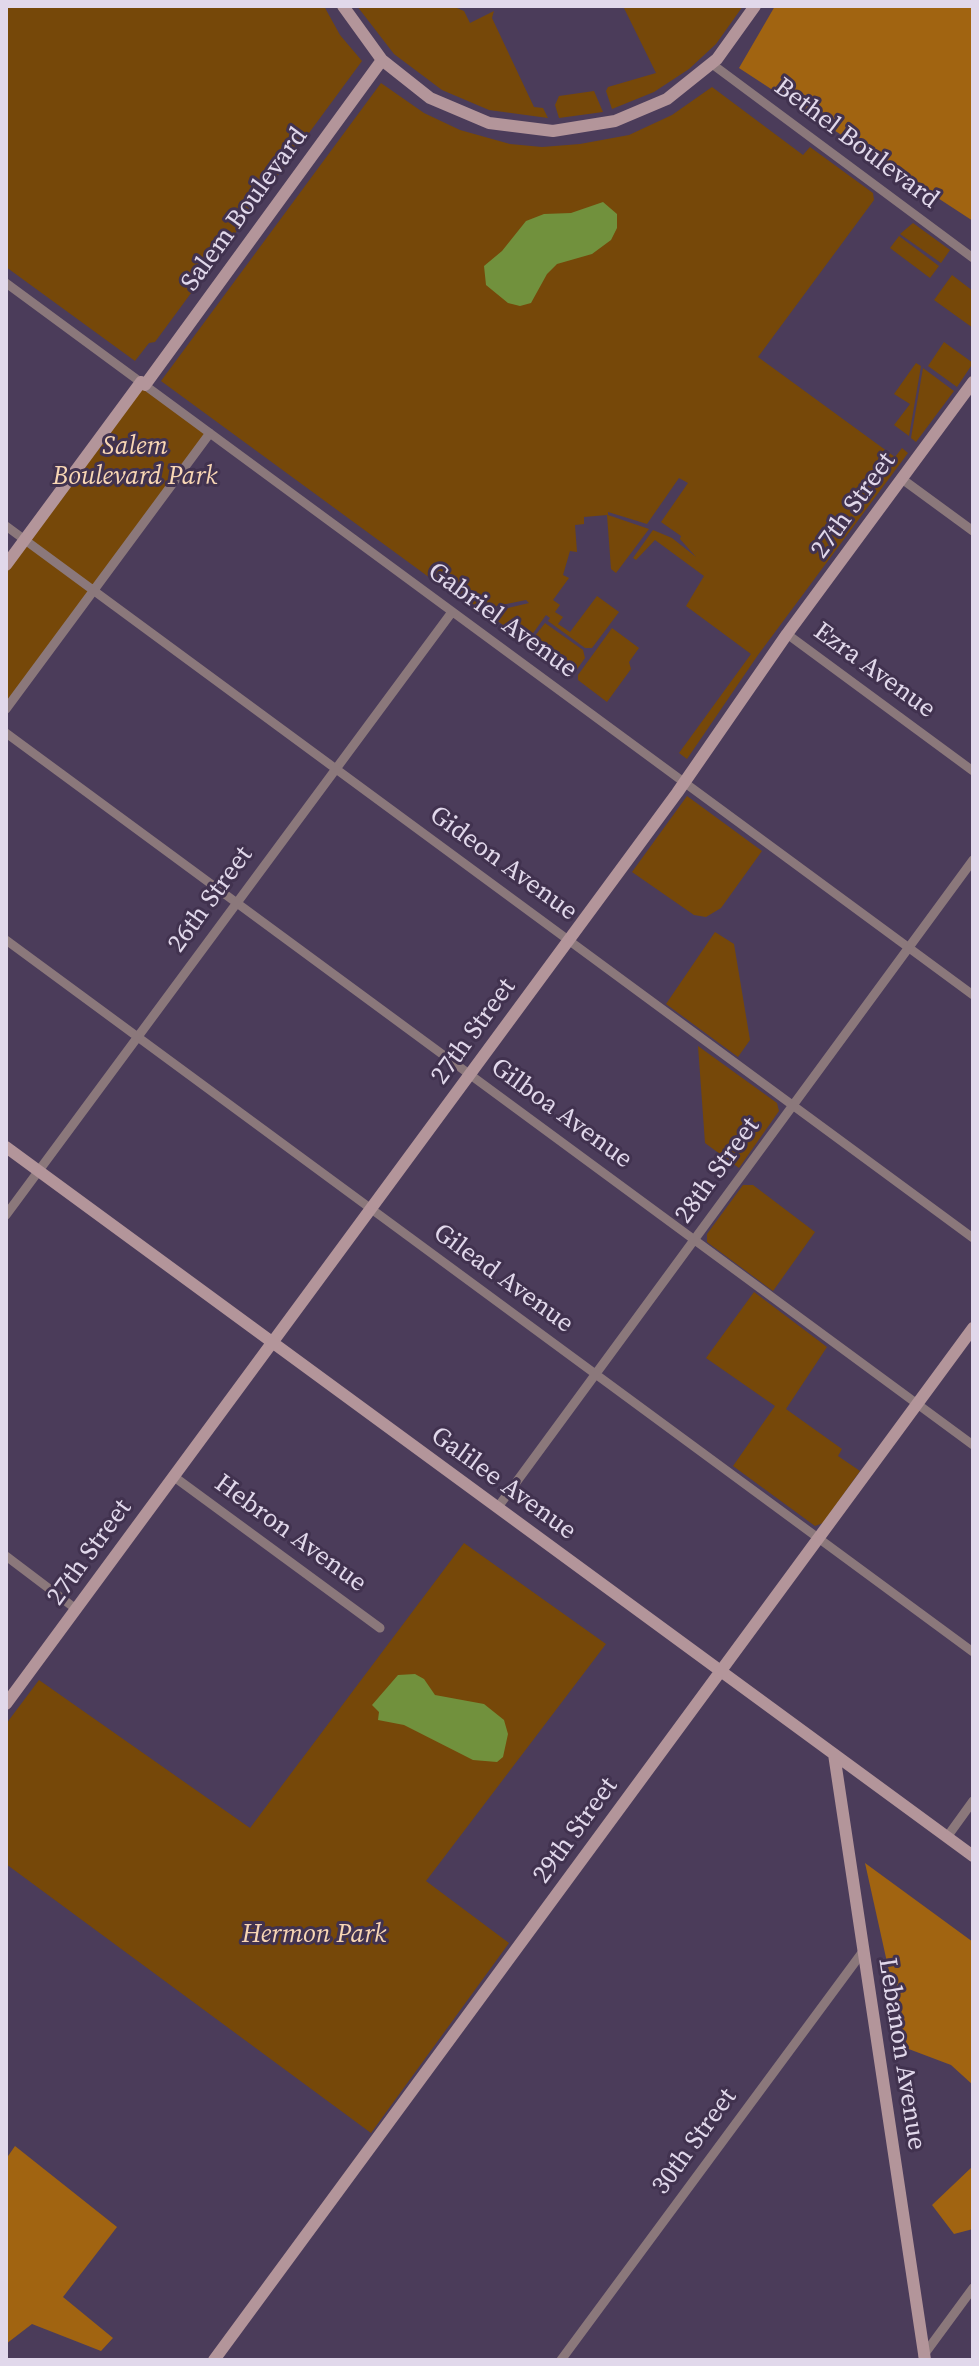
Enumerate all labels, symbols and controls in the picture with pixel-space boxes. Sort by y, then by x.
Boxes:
street label: Bethel Boulevard [768,72,944,216]
street label: Salem Boulevard [175,122,315,298]
park label: Salem Boulevard Park [52,431,218,492]
street label: 27th Street [805,447,903,565]
street label: Gabriel Avenue [421,556,583,686]
street label: Ezra Avenue [807,616,941,726]
street label: Gideon Avenue [423,800,583,928]
street label: 26th Street [162,841,260,959]
street label: 27th Street [425,973,523,1091]
street label: Gilboa Avenue [484,1052,638,1176]
street label: 28th Street [669,1112,767,1230]
street label: Gilead Avenue [427,1218,579,1340]
street label: Galilee Avenue [424,1421,582,1547]
street label: Hebron Avenue [208,1468,372,1600]
street label: 27th Street [41,1494,139,1612]
street label: 29th Street [527,1772,625,1890]
park label: Hermon Park [242,1919,386,1951]
street label: Lebanon Avenue [870,1956,932,2152]
street label: 30th Street [646,2083,744,2201]

